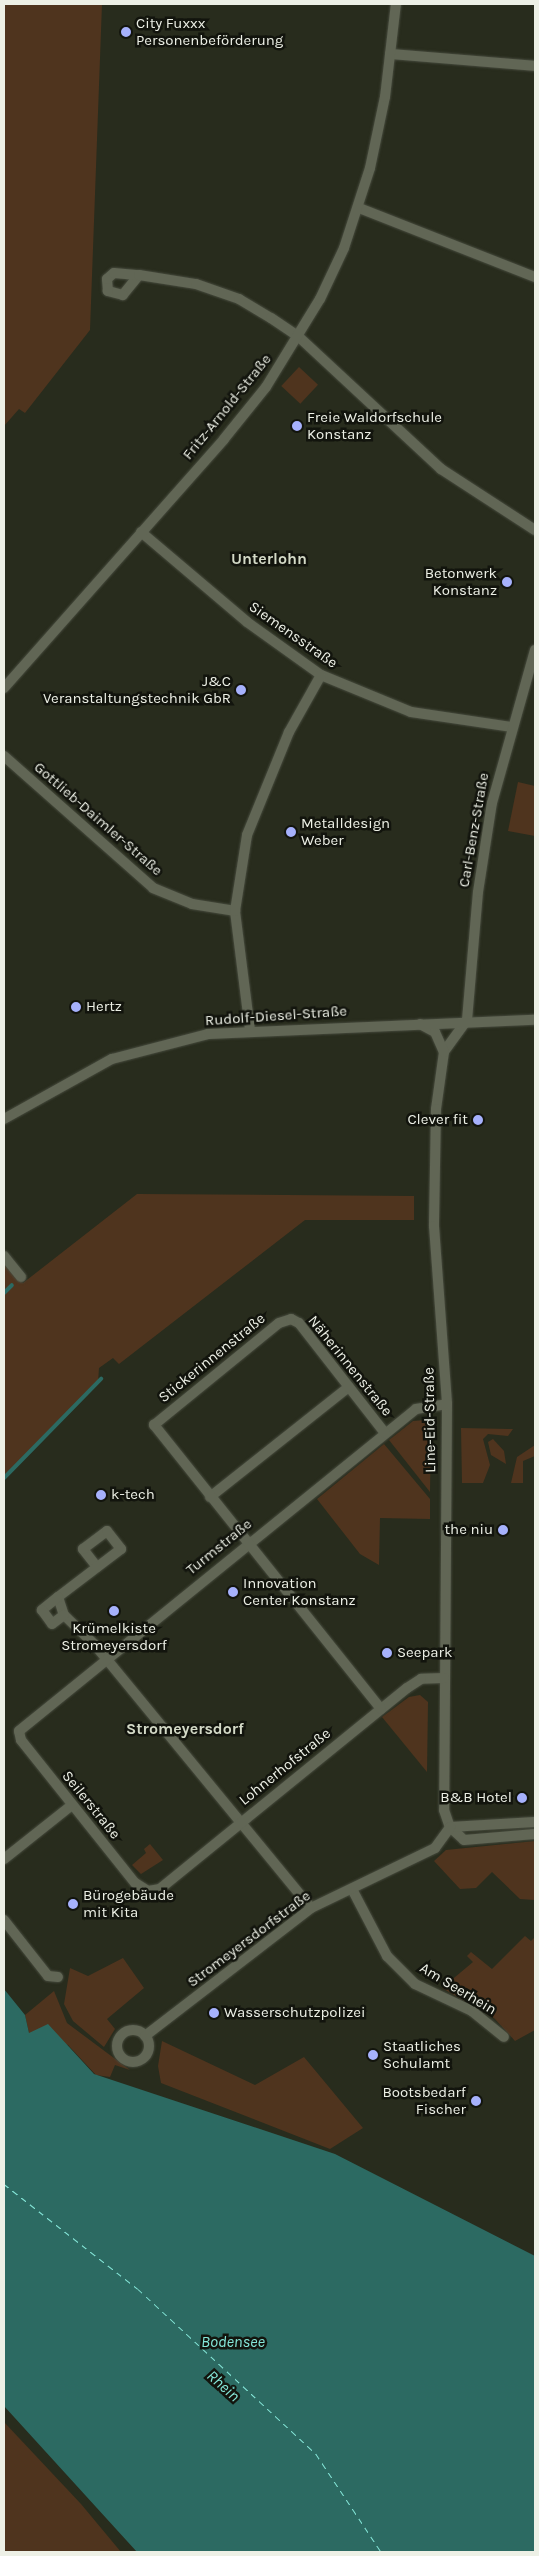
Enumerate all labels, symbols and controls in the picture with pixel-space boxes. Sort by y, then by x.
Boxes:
place label: City Fuxxx Personenbeförderung [136,14,283,49]
marker: City Fuxxx Personenbeförderung [120,26,132,38]
street label: Fritz-Arnold-Straße [179,351,275,463]
place label: Freie Waldorfschule Konstanz [307,408,442,443]
marker: Freie Waldorfschule Konstanz [291,420,303,432]
district label: Unterlohn [231,549,307,569]
place label: Betonwerk Konstanz [425,564,497,599]
marker: Betonwerk Konstanz [501,576,513,588]
street label: Siemensstraße [245,598,341,672]
place label: J&C Veranstaltungstechnik GbR [43,672,231,707]
marker: J&C Veranstaltungstechnik GbR [235,684,247,696]
street label: Gottlieb-Daimler-Straße [30,758,166,880]
street label: Carl-Benz-Straße [455,771,493,889]
place label: Metalldesign Weber [301,814,390,849]
marker: Metalldesign Weber [285,826,297,838]
place label: Hertz [86,998,122,1016]
marker: Hertz [70,1001,82,1013]
street label: Rudolf-Diesel-Straße [204,1002,348,1030]
place label: Clever fit [407,1111,468,1129]
marker: Clever fit [472,1114,484,1126]
street label: Stickerinnenstraße [155,1309,269,1407]
street label: Näherinnenstraße [304,1312,396,1420]
street label: Line-Eid-Straße [420,1367,440,1473]
place label: k-tech [111,1486,155,1504]
marker: k-tech [95,1489,107,1501]
street label: Turmstraße [183,1515,255,1579]
place label: the niu [444,1521,493,1539]
marker: the niu [497,1524,509,1536]
place label: Innovation Center Konstanz [243,1574,356,1609]
marker: Innovation Center Konstanz [227,1586,239,1598]
marker: Krümelkiste Stromeyersdorf [108,1605,120,1617]
place label: Krümelkiste Stromeyersdorf [61,1619,167,1654]
place label: Seepark [397,1644,452,1662]
marker: Seepark [381,1647,393,1659]
district label: Stromeyersdorf [126,1719,244,1739]
street label: Lohnerhofstraße [236,1725,334,1809]
street label: Seilerstraße [58,1767,124,1843]
place label: B&B Hotel [440,1789,512,1807]
marker: B&B Hotel [516,1792,528,1804]
place label: Bürogebäude mit Kita [83,1886,174,1921]
street label: Stromeyersdorfstraße [184,1887,314,1991]
marker: Bürogebäude mit Kita [67,1898,79,1910]
street label: Am Seerhein [416,1959,500,2019]
place label: Wasserschutzpolizei [224,2004,366,2022]
marker: Wasserschutzpolizei [208,2007,220,2019]
place label: Staatliches Schulamt [383,2037,461,2072]
marker: Staatliches Schulamt [367,2049,379,2061]
place label: Bootsbedarf Fischer [382,2083,466,2118]
marker: Bootsbedarf Fischer [470,2095,482,2107]
water label: Bodensee [201,2332,265,2352]
water label: Rhein [202,2366,244,2406]

